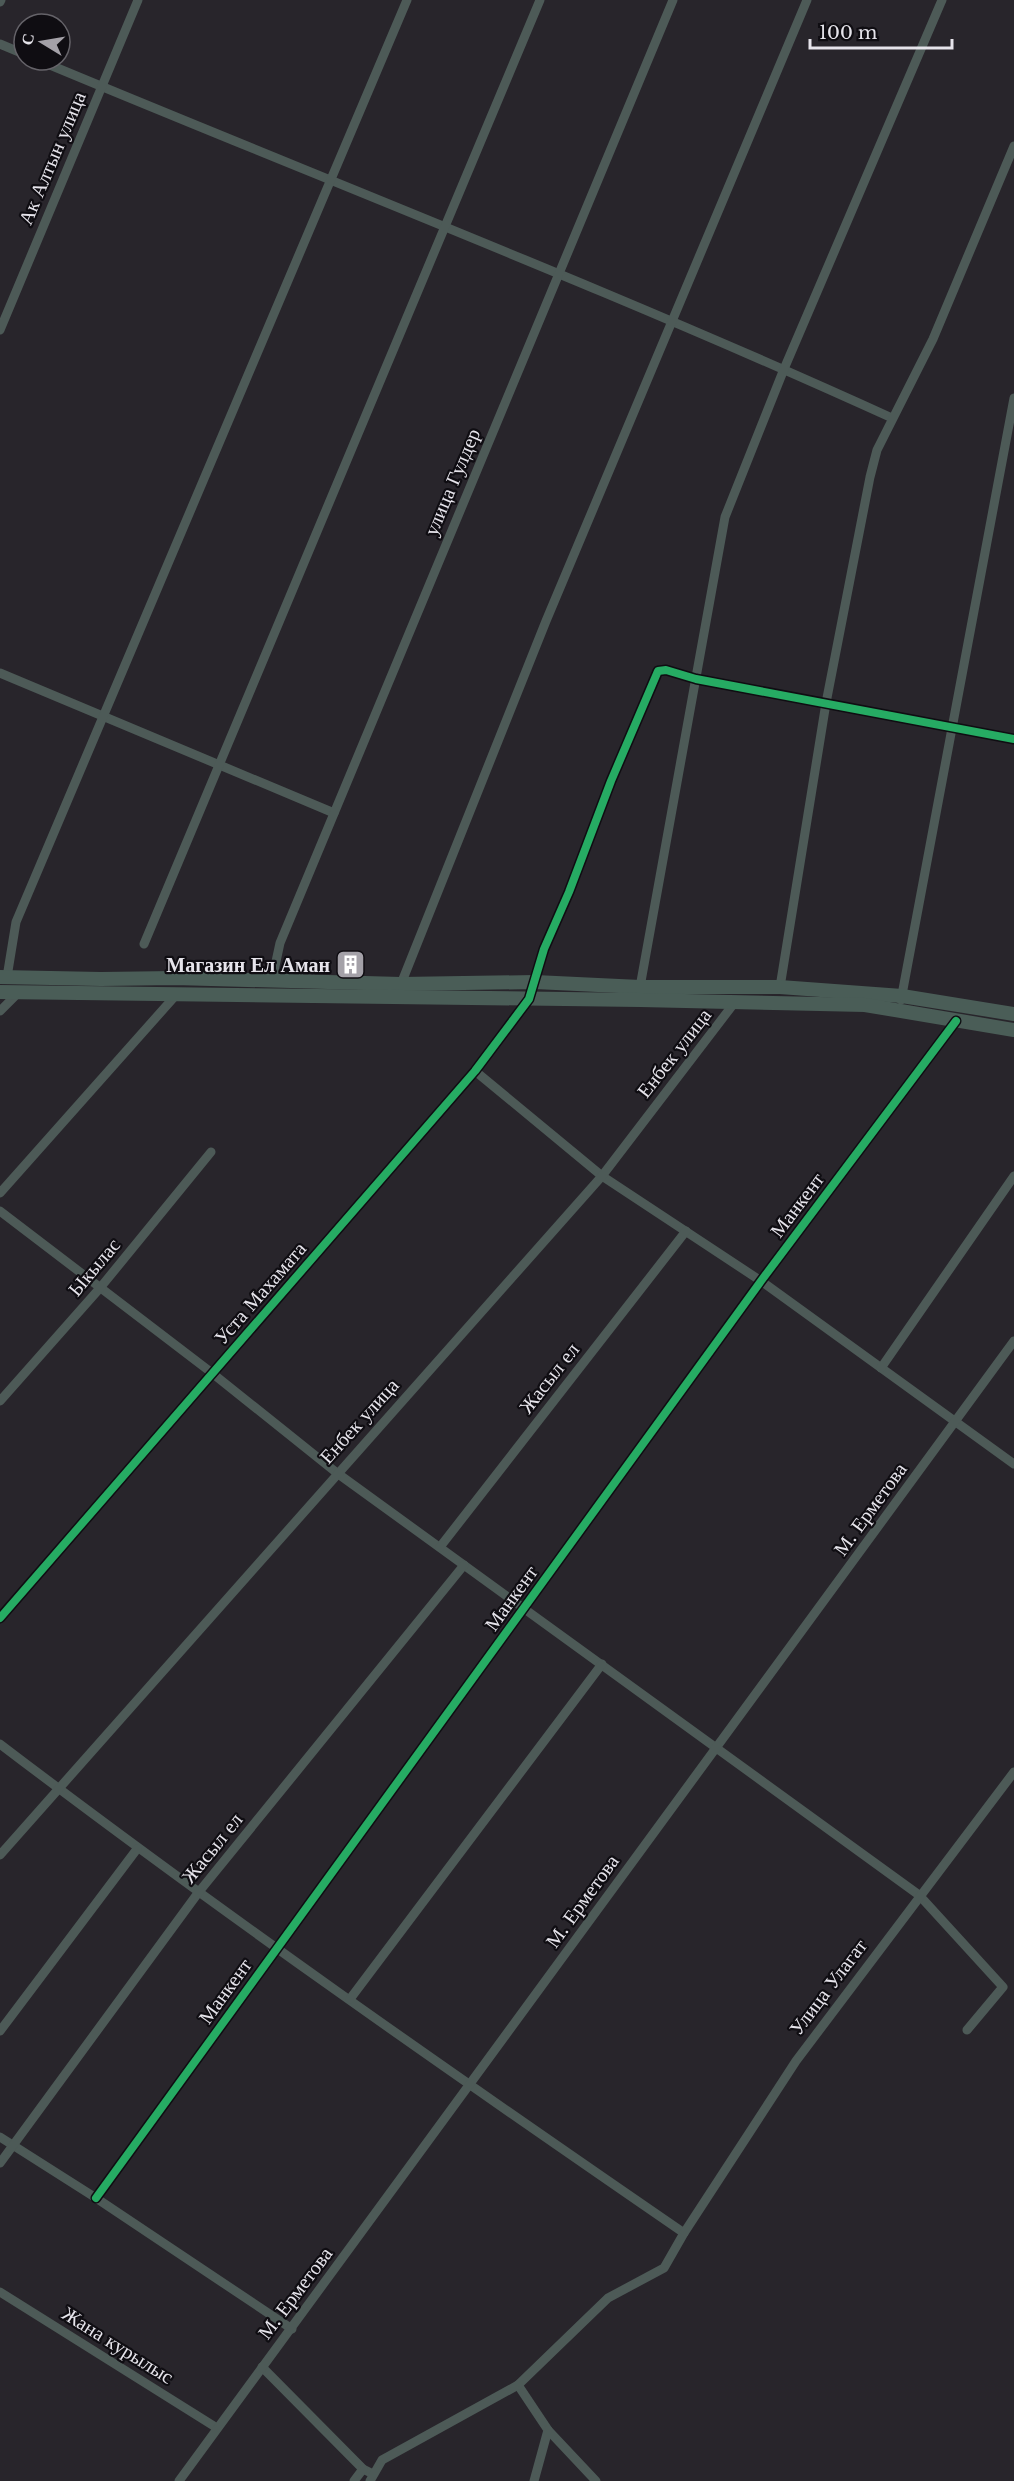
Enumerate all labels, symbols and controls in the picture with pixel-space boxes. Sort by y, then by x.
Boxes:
north arrow [12,12,72,72]
scale bar [810,12,952,50]
text: 100 m [819,22,877,44]
text: С [16,32,38,47]
street label: Ак Алтын улица [13,88,91,228]
street label: улица Гулдер [419,425,485,539]
building icon: Магазин Ел Аман [335,949,367,981]
place label: Магазин Ел Аман [166,953,330,977]
street label: Енбек улица [632,1004,716,1102]
street label: Манкент [765,1168,829,1242]
street label: Ыкылас [63,1233,125,1301]
street label: Уста Махамата [209,1237,311,1349]
street label: Жасыл ел [514,1338,584,1418]
street label: Енбек улица [314,1373,404,1469]
street label: М. Ерметова [828,1458,912,1560]
street label: Манкент [479,1560,543,1635]
street label: Жасыл ел [176,1808,248,1888]
street label: М. Ерметова [540,1850,624,1952]
street label: Улица Улагат [784,1934,872,2040]
street label: Манкент [193,1953,257,2028]
street label: М. Ерметова [253,2242,337,2344]
street label: Жана курылыс [58,2301,178,2389]

